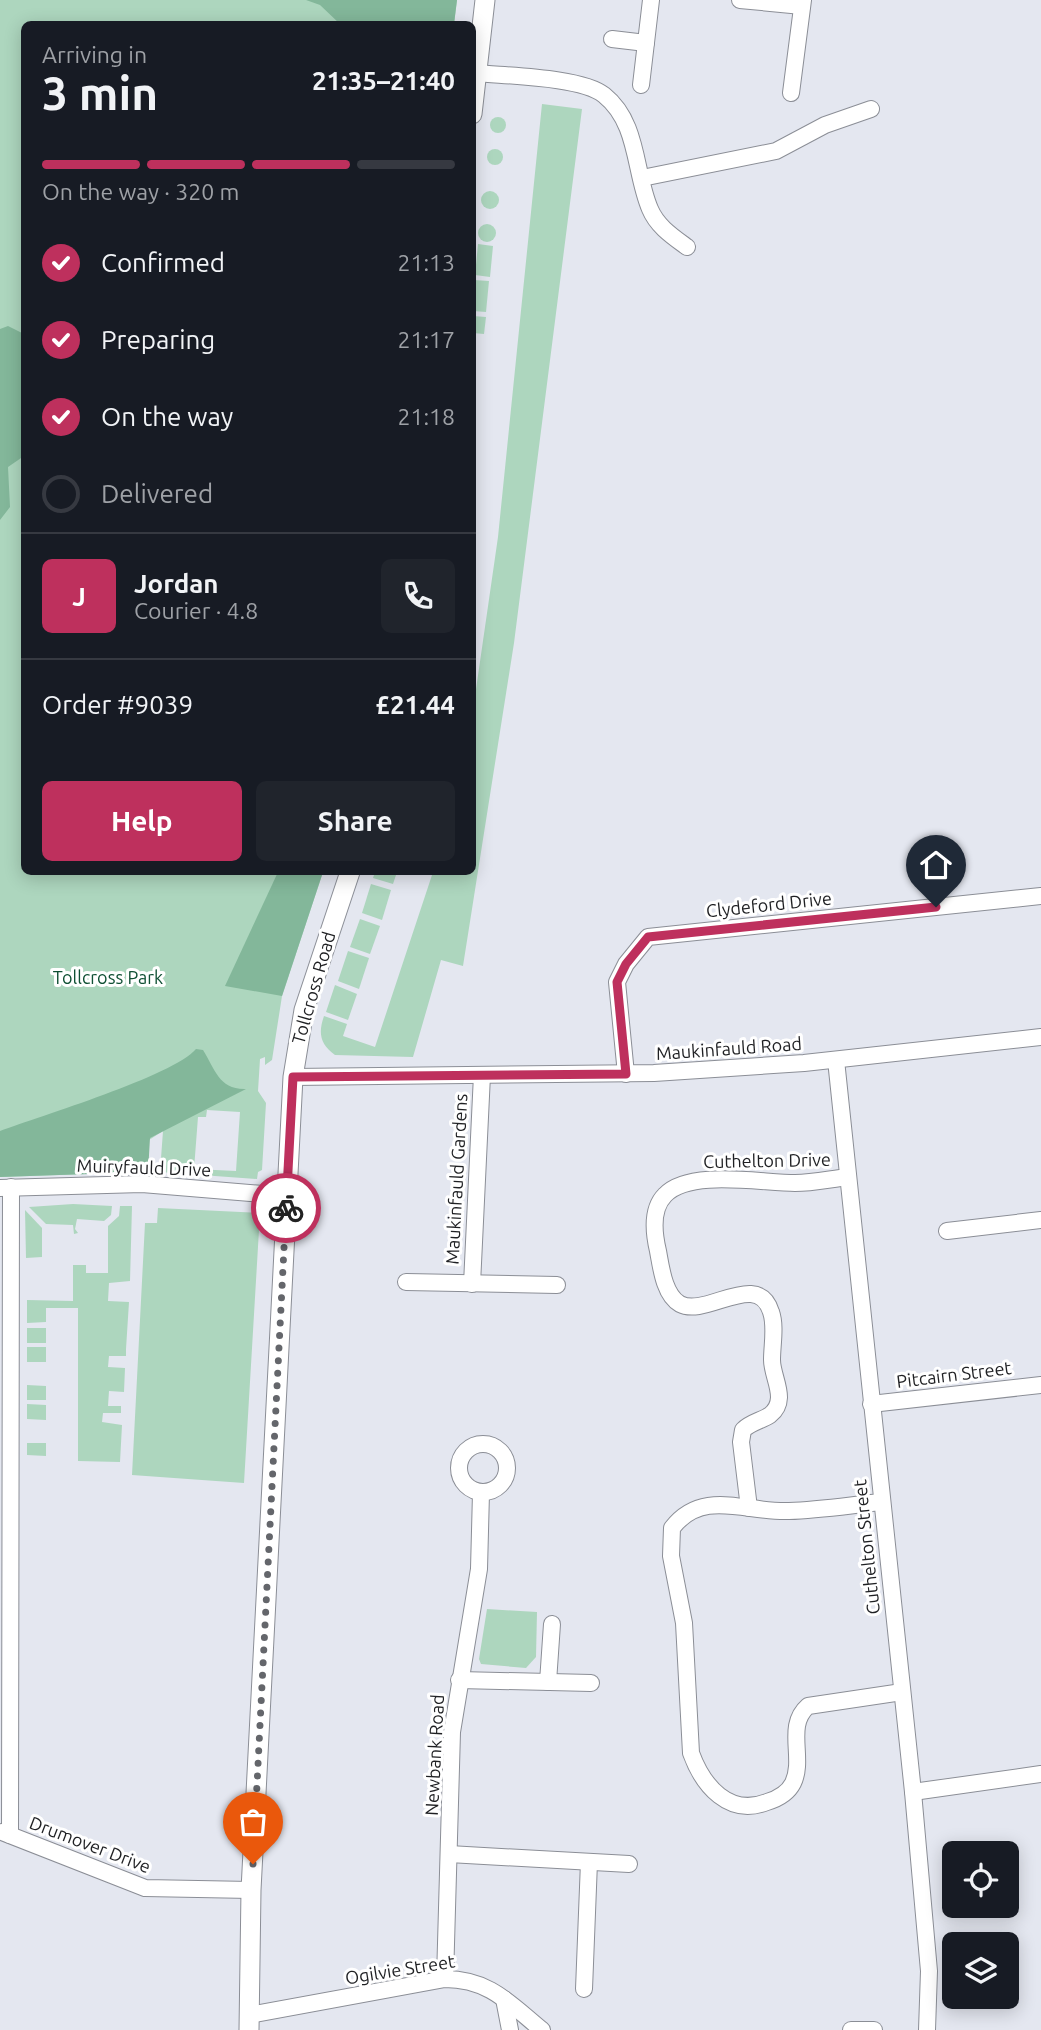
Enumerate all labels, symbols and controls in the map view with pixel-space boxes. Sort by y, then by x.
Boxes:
text: Arriving in [42,42,147,67]
text: 21:35–21:40 [312,66,455,95]
text: 3 min [42,67,158,119]
text: On the way · 320 m [42,179,239,204]
icon: check [42,244,80,282]
text: Confirmed [101,248,225,277]
text: 21:13 [397,250,455,275]
icon: check [42,321,80,359]
text: Preparing [101,325,215,354]
text: 21:17 [397,327,455,352]
icon: check [42,398,80,436]
text: On the way [101,402,233,431]
text: 21:18 [397,404,455,429]
text: Delivered [101,479,213,508]
button: phone [381,559,455,633]
text: Jordan [134,569,219,598]
text: J [72,582,86,611]
text: Courier · 4.8 [134,598,258,623]
text: Order #9039 [42,690,193,719]
text: £21.44 [375,690,455,719]
button: Help [42,781,242,861]
button: Share [256,781,455,861]
pin [906,835,966,907]
icon: home [917,846,955,884]
street label: Clydeford Drive [705,887,833,921]
street label: Tollcross Road [287,929,339,1046]
park label: Tollcross Park [53,967,163,987]
street label: Maukinfauld Road [655,1033,803,1063]
street label: Maukinfauld Gardens [442,1093,470,1265]
street label: Cuthelton Drive [703,1149,831,1171]
street label: Muiryfauld Drive [76,1155,212,1179]
courier [251,1173,321,1243]
icon: bike [267,1189,305,1227]
street label: Pitcairn Street [895,1357,1012,1391]
street label: Cuthelton Street [849,1479,883,1615]
street label: Newbank Road [421,1694,447,1816]
pin [223,1792,283,1864]
icon: bag [234,1803,272,1841]
street label: Drumover Drive [27,1812,154,1876]
map controls [942,1841,1019,2009]
button: locate [942,1841,1019,1918]
button: layers [942,1932,1019,2009]
street label: Ogilvie Street [344,1950,456,1988]

